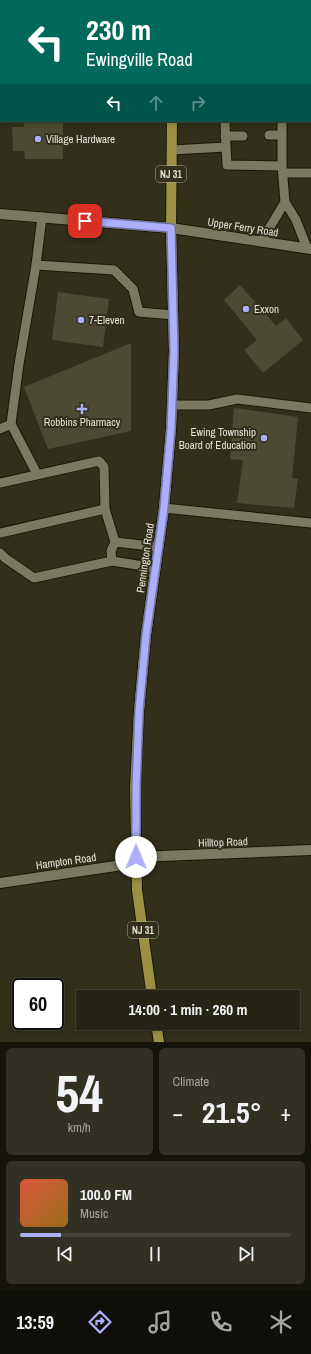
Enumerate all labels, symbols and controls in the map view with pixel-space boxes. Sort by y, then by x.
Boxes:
text: 230 m [86,11,151,49]
icon: left [20,16,72,68]
text: Ewingville Road [86,47,193,72]
icon: left [103,92,125,114]
icon: ahead [145,92,167,114]
icon: right [187,92,209,114]
place label: Village Hardware [46,132,115,146]
marker: Village Hardware [33,134,43,144]
road number: NJ 31 [156,166,186,182]
pin [68,204,102,238]
icon: arrive [74,210,96,232]
street label: Upper Ferry Road [206,214,280,240]
place label: Exxon [254,302,279,316]
marker: Exxon [241,304,251,314]
place label: 7-Eleven [89,313,125,327]
marker: 7-Eleven [76,315,86,325]
marker: Robbins Pharmacy [77,404,87,414]
place label: Robbins Pharmacy [44,415,121,429]
place label: Ewing Township Board of Education [179,425,256,452]
marker: Ewing Township Board of Education [259,433,269,443]
street label: Pennington Road [133,522,157,594]
street label: Hilltop Road [198,834,248,850]
position arrow [115,836,157,878]
street label: Hampton Road [35,850,97,872]
road number: NJ 31 [128,922,158,938]
speed limit sign: 60 [12,978,64,1030]
text: 14:00 · 1 min · 260 m [129,999,247,1020]
text: 54 [56,1058,103,1128]
text: Climate [173,1073,209,1090]
text: 21.5° [202,1092,262,1132]
text: − [173,1098,183,1128]
text: + [280,1098,291,1128]
text: km/h [68,1119,91,1136]
text: 100.0 FM [80,1184,132,1205]
text: Music [80,1205,108,1222]
icon: previous [54,1243,76,1265]
icon: pause [144,1243,166,1265]
icon: next [235,1243,257,1265]
icon: directions [86,1308,114,1336]
icon: music [146,1308,174,1336]
icon: phone [207,1308,235,1336]
icon: climate [267,1308,295,1336]
text: 13:59 [16,1310,54,1335]

